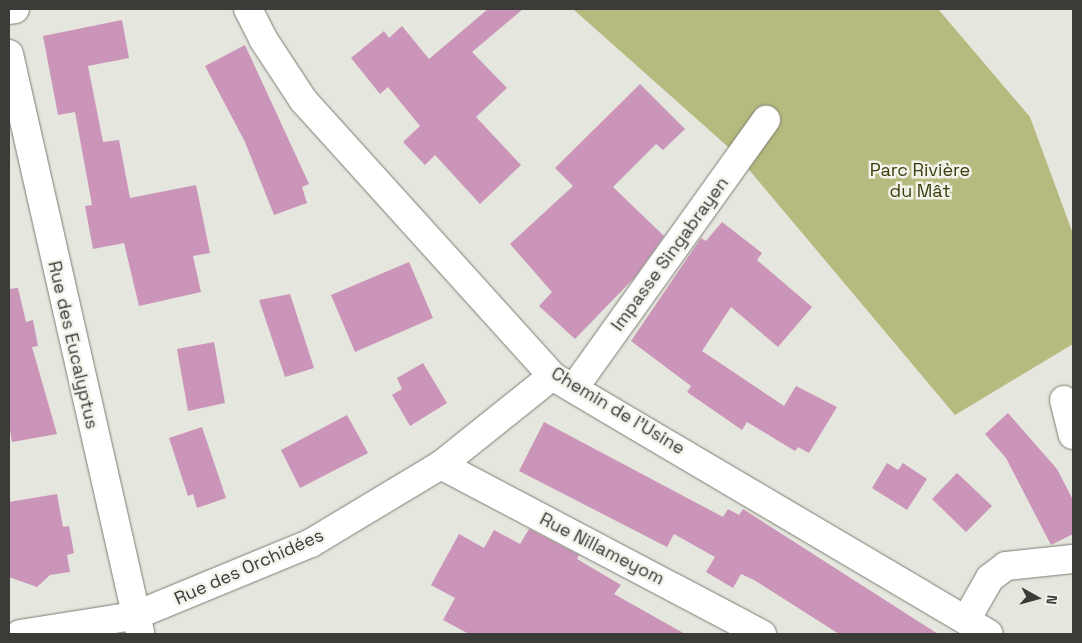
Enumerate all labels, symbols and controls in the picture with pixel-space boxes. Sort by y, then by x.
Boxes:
park label: Parc Rivière du Mât [870,160,970,202]
street label: Impasse Singabrayen [607,173,733,335]
street label: Rue des Eucalyptus [43,259,103,431]
street label: Chemin de l'Usine [547,363,689,459]
street label: Rue Nillameyom [536,508,668,590]
street label: Rue des Orchidées [171,524,327,610]
north arrow [1012,573,1062,623]
text: N [1042,594,1061,606]

